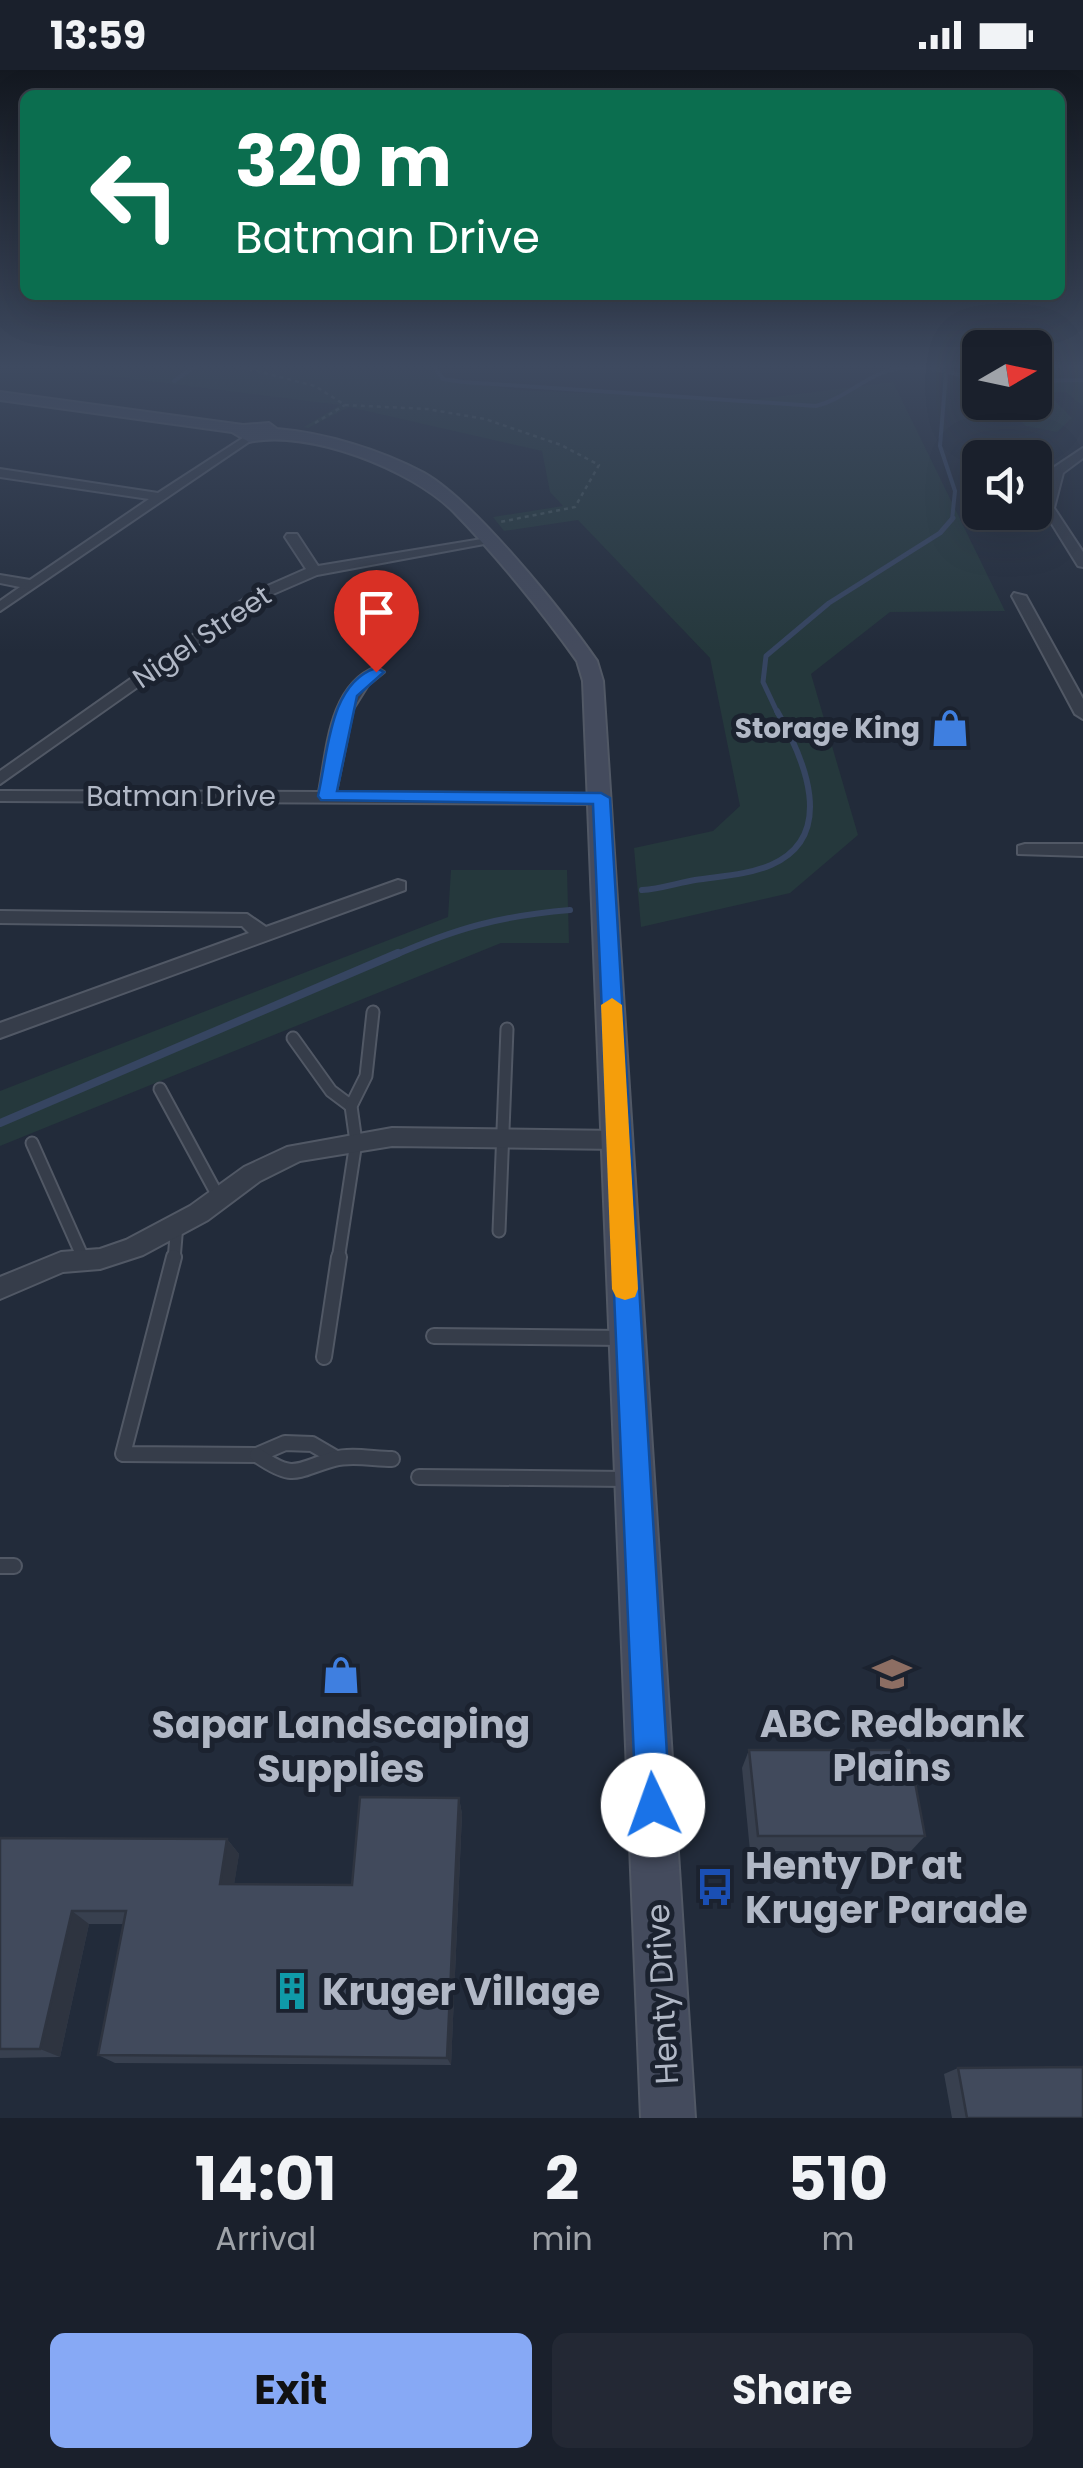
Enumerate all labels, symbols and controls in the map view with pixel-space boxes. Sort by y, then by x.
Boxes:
text: 13:59 [50,9,146,62]
text: 320 m [235,112,452,211]
icon: left [70,130,200,260]
text: Batman Drive [235,206,540,269]
north arrow [962,330,1052,420]
map controls [962,330,1052,530]
button: sound [962,440,1052,530]
pin [334,570,419,673]
street label: Nigel Street [125,576,279,698]
icon: arrive [349,585,404,640]
shop icon: Storage King [929,707,971,749]
place label: Storage King [735,709,920,748]
street label: Batman Drive [86,777,276,816]
school or university icon: ABC Redbank Plains [871,1653,913,1695]
shop icon: Sapar Landscaping Supplies [320,1654,362,1696]
place label: ABC Redbank Plains [760,1697,1025,1794]
place label: Sapar Landscaping Supplies [152,1698,530,1795]
position arrow [601,1753,705,1857]
place label: Henty Dr at Kruger Parade [745,1839,1028,1936]
bus stop icon: Henty Dr at Kruger Parade [694,1866,736,1908]
street label: Henty Drive [635,1902,689,2086]
place label: Kruger Village [322,1965,600,2018]
building icon: Kruger Village [271,1970,313,2012]
text: 14:01 [195,2137,337,2221]
text: 2 [545,2137,579,2221]
text: 510 [788,2137,888,2221]
text: Arrival [215,2216,316,2261]
text: min [531,2216,593,2261]
text: m [821,2216,854,2261]
button: Exit [50,2333,532,2448]
button: Share [552,2333,1033,2448]

